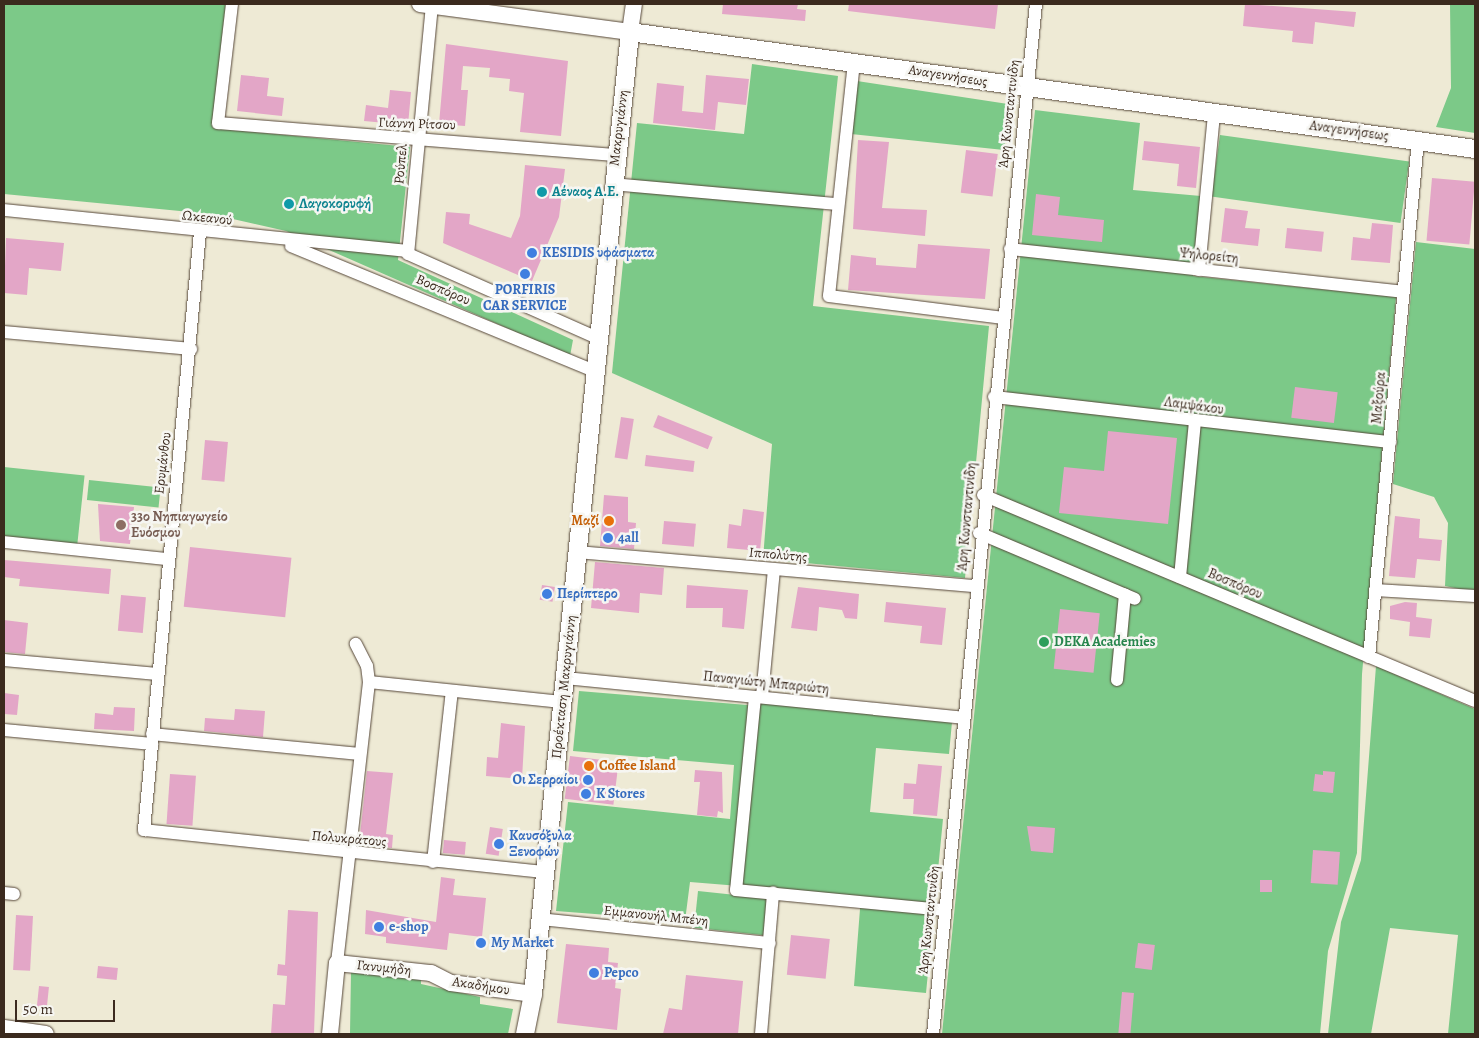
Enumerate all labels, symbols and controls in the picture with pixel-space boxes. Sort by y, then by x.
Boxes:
street label: Άρη Κωνσταντινίδη [995,59,1023,169]
street label: Αναγεννήσεως [907,61,989,91]
street label: Μακρυγιάννη [606,89,632,167]
street label: Γιάννη Ρίτσου [378,114,456,134]
street label: Αναγεννήσεως [1308,117,1390,145]
street label: Ρούπελ [391,143,411,185]
place label: Αέναος Α.Ε. [552,184,619,200]
marker: Αέναος Α.Ε. [536,186,548,198]
place label: Λαγοκορυφή [299,196,371,212]
marker: Λαγοκορυφή [283,198,295,210]
street label: Ωκεανού [181,207,233,229]
place label: KESIDIS υφάσματα [542,245,655,261]
street label: Ψηλορείτη [1179,245,1239,267]
marker: KESIDIS υφάσματα [526,247,538,259]
marker: PORFIRIS CAR SERVICE [519,268,531,280]
street label: Βοσπόρου [413,271,473,309]
place label: PORFIRIS CAR SERVICE [483,282,567,314]
street label: Μαξούρα [1368,371,1390,425]
street label: Λαμψάκου [1163,394,1225,418]
street label: Ερυμάνθου [151,431,175,495]
street label: Άρη Κωνσταντινίδη [954,462,980,572]
place label: 33ο Νηπιαγωγείο Ευόσμου [131,509,228,542]
place label: Μαζί [571,513,599,529]
marker: Μαζί [603,515,615,527]
marker: 33ο Νηπιαγωγείο Ευόσμου [115,519,127,531]
place label: 4all [618,530,639,546]
marker: 4all [602,532,614,544]
street label: Ιππολύτης [748,544,808,566]
street label: Βοσπόρου [1205,565,1265,603]
place label: Περίπτερο [557,586,618,602]
marker: Περίπτερο [541,588,553,600]
street label: Προέκταση Μακρυγιάννη [548,614,580,760]
place label: DEKA Academies [1054,634,1155,650]
marker: DEKA Academies [1038,636,1050,648]
street label: Παναγιώτη Μπαριώτη [702,668,830,698]
place label: Coffee Island [599,758,676,774]
marker: Coffee Island [583,760,595,772]
place label: Οι Σερραίοι [512,772,578,788]
marker: Οι Σερραίοι [582,774,594,786]
place label: K Stores [596,786,645,802]
marker: K Stores [580,788,592,800]
street label: Πολυκράτους [311,827,387,851]
place label: Καυσόξυλα Ξενοφών [509,828,572,860]
marker: Καυσόξυλα Ξενοφών [493,838,505,850]
street label: Άρη Κωνσταντινίδη [915,865,943,975]
street label: Εμμανουήλ Μπένη [603,902,709,930]
place label: e-shop [389,919,428,935]
marker: e-shop [373,921,385,933]
place label: Μy Μarket [491,935,554,951]
marker: Μy Μarket [475,937,487,949]
street label: Γανυμήδη [356,957,412,979]
place label: Pepco [604,965,639,981]
marker: Pepco [588,967,600,979]
street label: Ακαδήμου [451,973,511,999]
scale bar [18,990,118,1022]
text: 50 m [23,999,53,1019]

